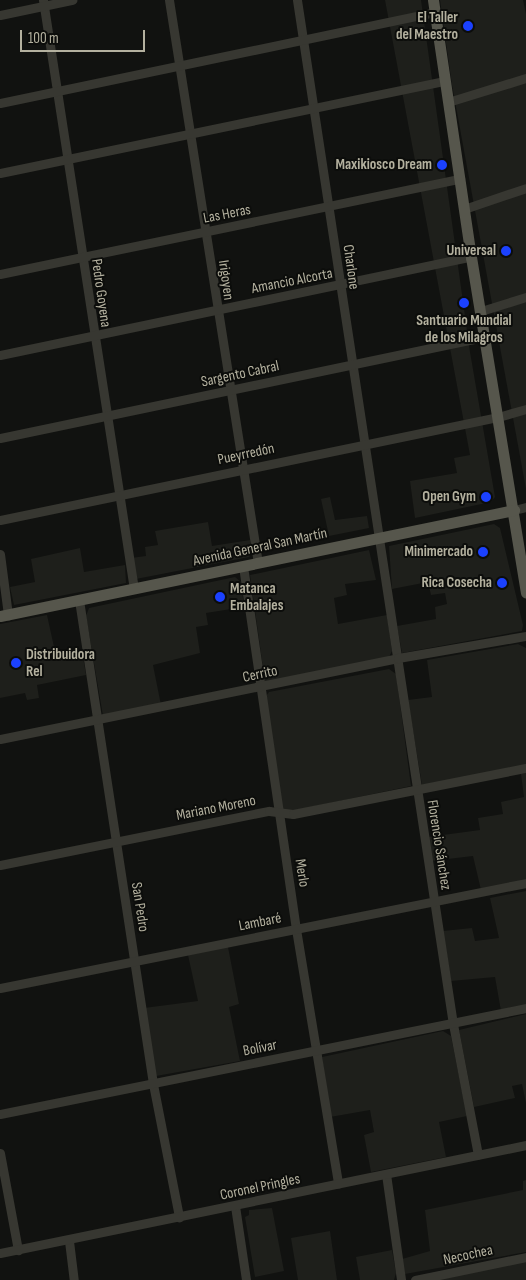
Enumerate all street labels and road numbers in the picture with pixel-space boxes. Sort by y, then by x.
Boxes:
street label: Las Heras [202,201,252,227]
street label: Charlone [339,243,363,291]
street label: Pedro Goyena [87,258,115,328]
street label: Irigoyen [214,259,238,301]
street label: Amancio Alcorta [250,264,334,298]
street label: Sargento Cabral [199,357,281,391]
street label: Pueyrredón [216,439,276,469]
street label: Avenida General San Martín [191,524,329,570]
street label: Cerrito [241,662,279,686]
street label: Mariano Moreno [175,791,257,825]
street label: Florencio Sánchez [423,799,455,891]
street label: Merlo [291,858,313,888]
street label: San Pedro [127,881,153,933]
street label: Lambaré [237,909,283,935]
street label: Bolívar [242,1036,278,1060]
street label: Coronel Pringles [218,1170,302,1204]
street label: Necochea [442,1241,494,1269]

